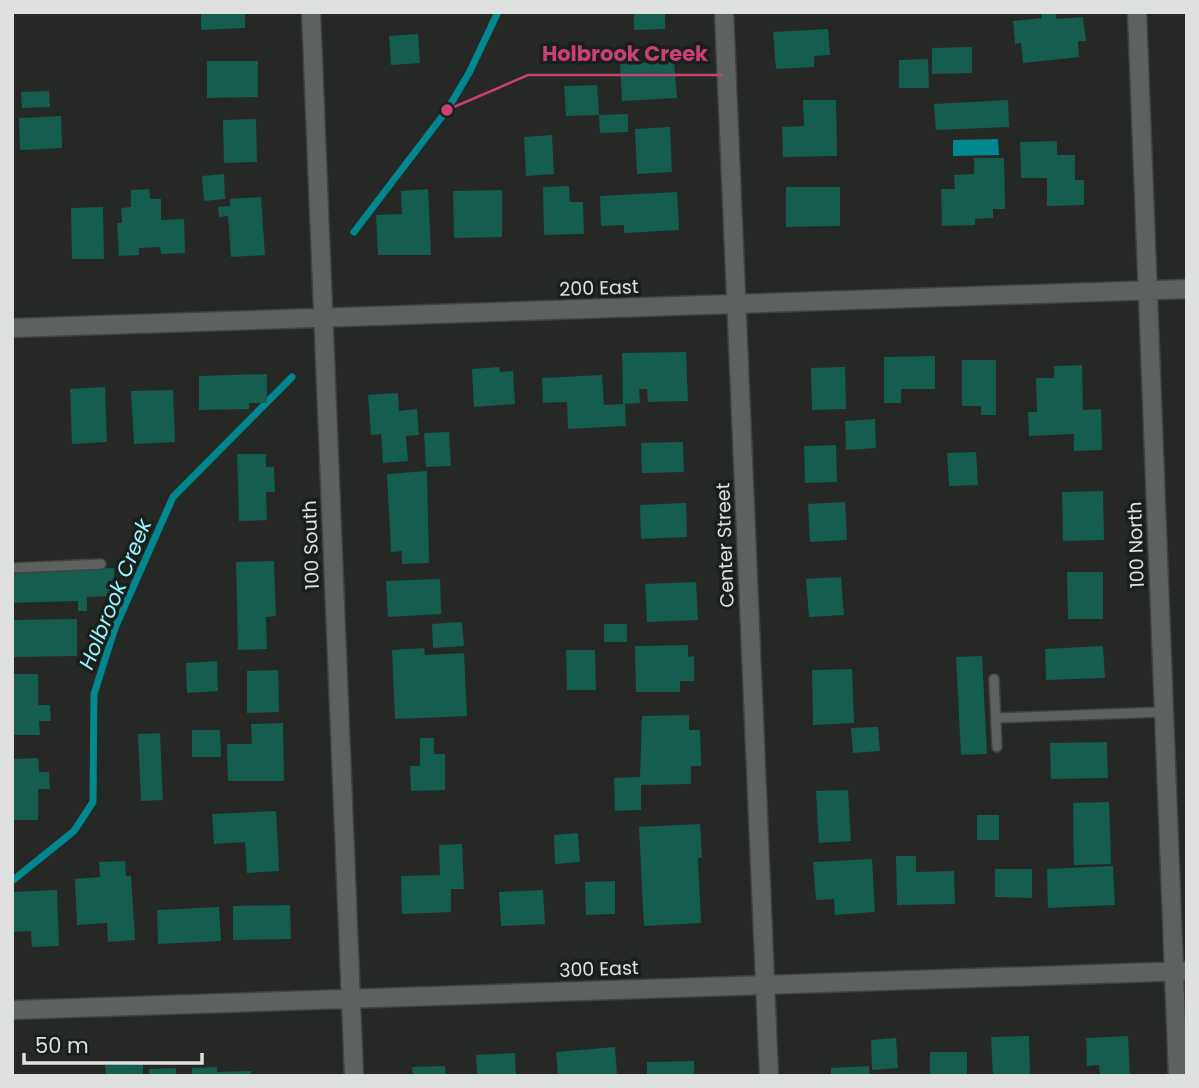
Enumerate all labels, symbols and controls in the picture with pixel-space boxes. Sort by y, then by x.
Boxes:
callout: Holbrook Creek [528,33,722,75]
text: Holbrook Creek [542,39,708,68]
street label: 200 East [559,273,639,303]
street label: Center Street [709,482,741,608]
street label: 100 South [296,500,326,590]
street label: 100 North [1121,501,1151,589]
water label: Holbrook Creek [72,513,159,674]
street label: 300 East [559,954,639,984]
scale bar [24,1021,203,1066]
text: 50 m [35,1031,89,1060]

